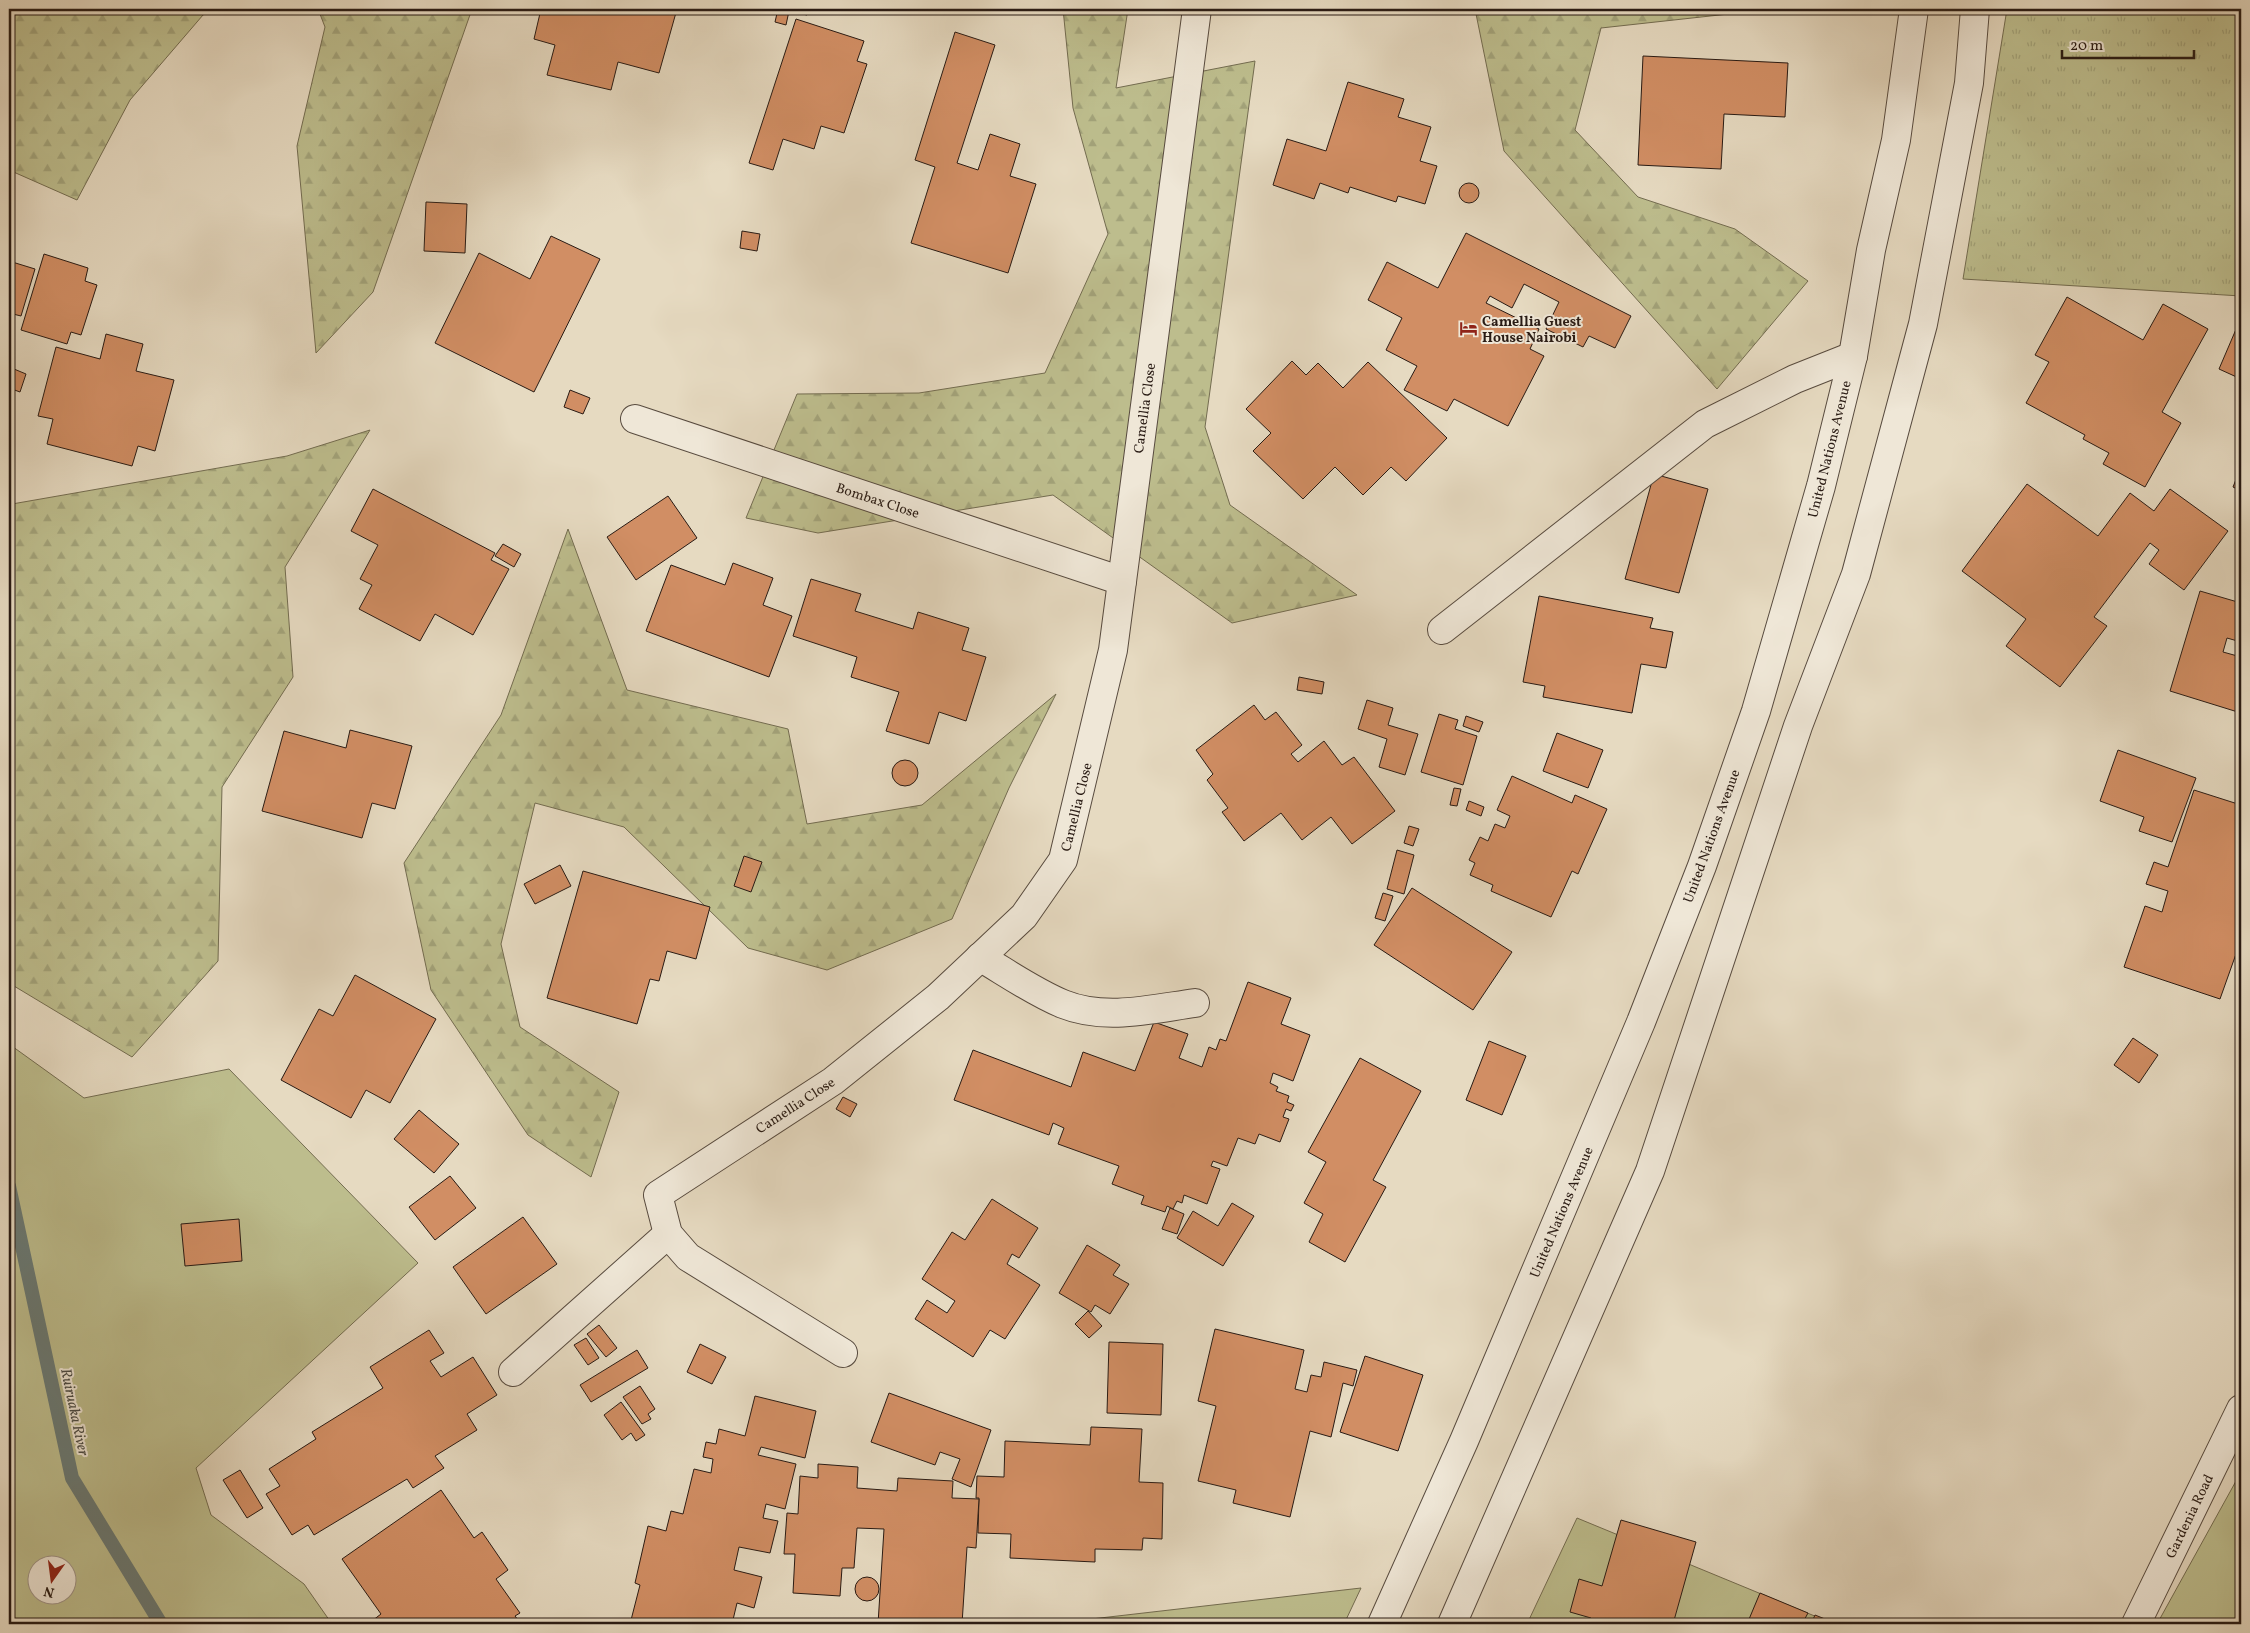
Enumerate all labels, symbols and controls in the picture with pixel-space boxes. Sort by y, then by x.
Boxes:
scale bar [2062,28,2195,60]
text: 20 m [2070,36,2103,57]
place label: Camellia Guest House Nairobi [1482,313,1581,348]
hotel icon: Camellia Guest House Nairobi [1458,319,1478,339]
street label: Camellia Close [1130,362,1161,455]
street label: United Nations Avenue [1804,378,1857,520]
street label: Bombax Close [833,479,922,524]
street label: Camellia Close [1057,761,1098,854]
street label: United Nations Avenue [1679,767,1746,906]
street label: Camellia Close [753,1073,839,1139]
street label: United Nations Avenue [1526,1144,1599,1281]
water label: Ruiruaka River [54,1367,93,1458]
street label: Gardenia Road [2162,1471,2219,1562]
north arrow [28,1556,78,1606]
text: N [42,1581,56,1602]

